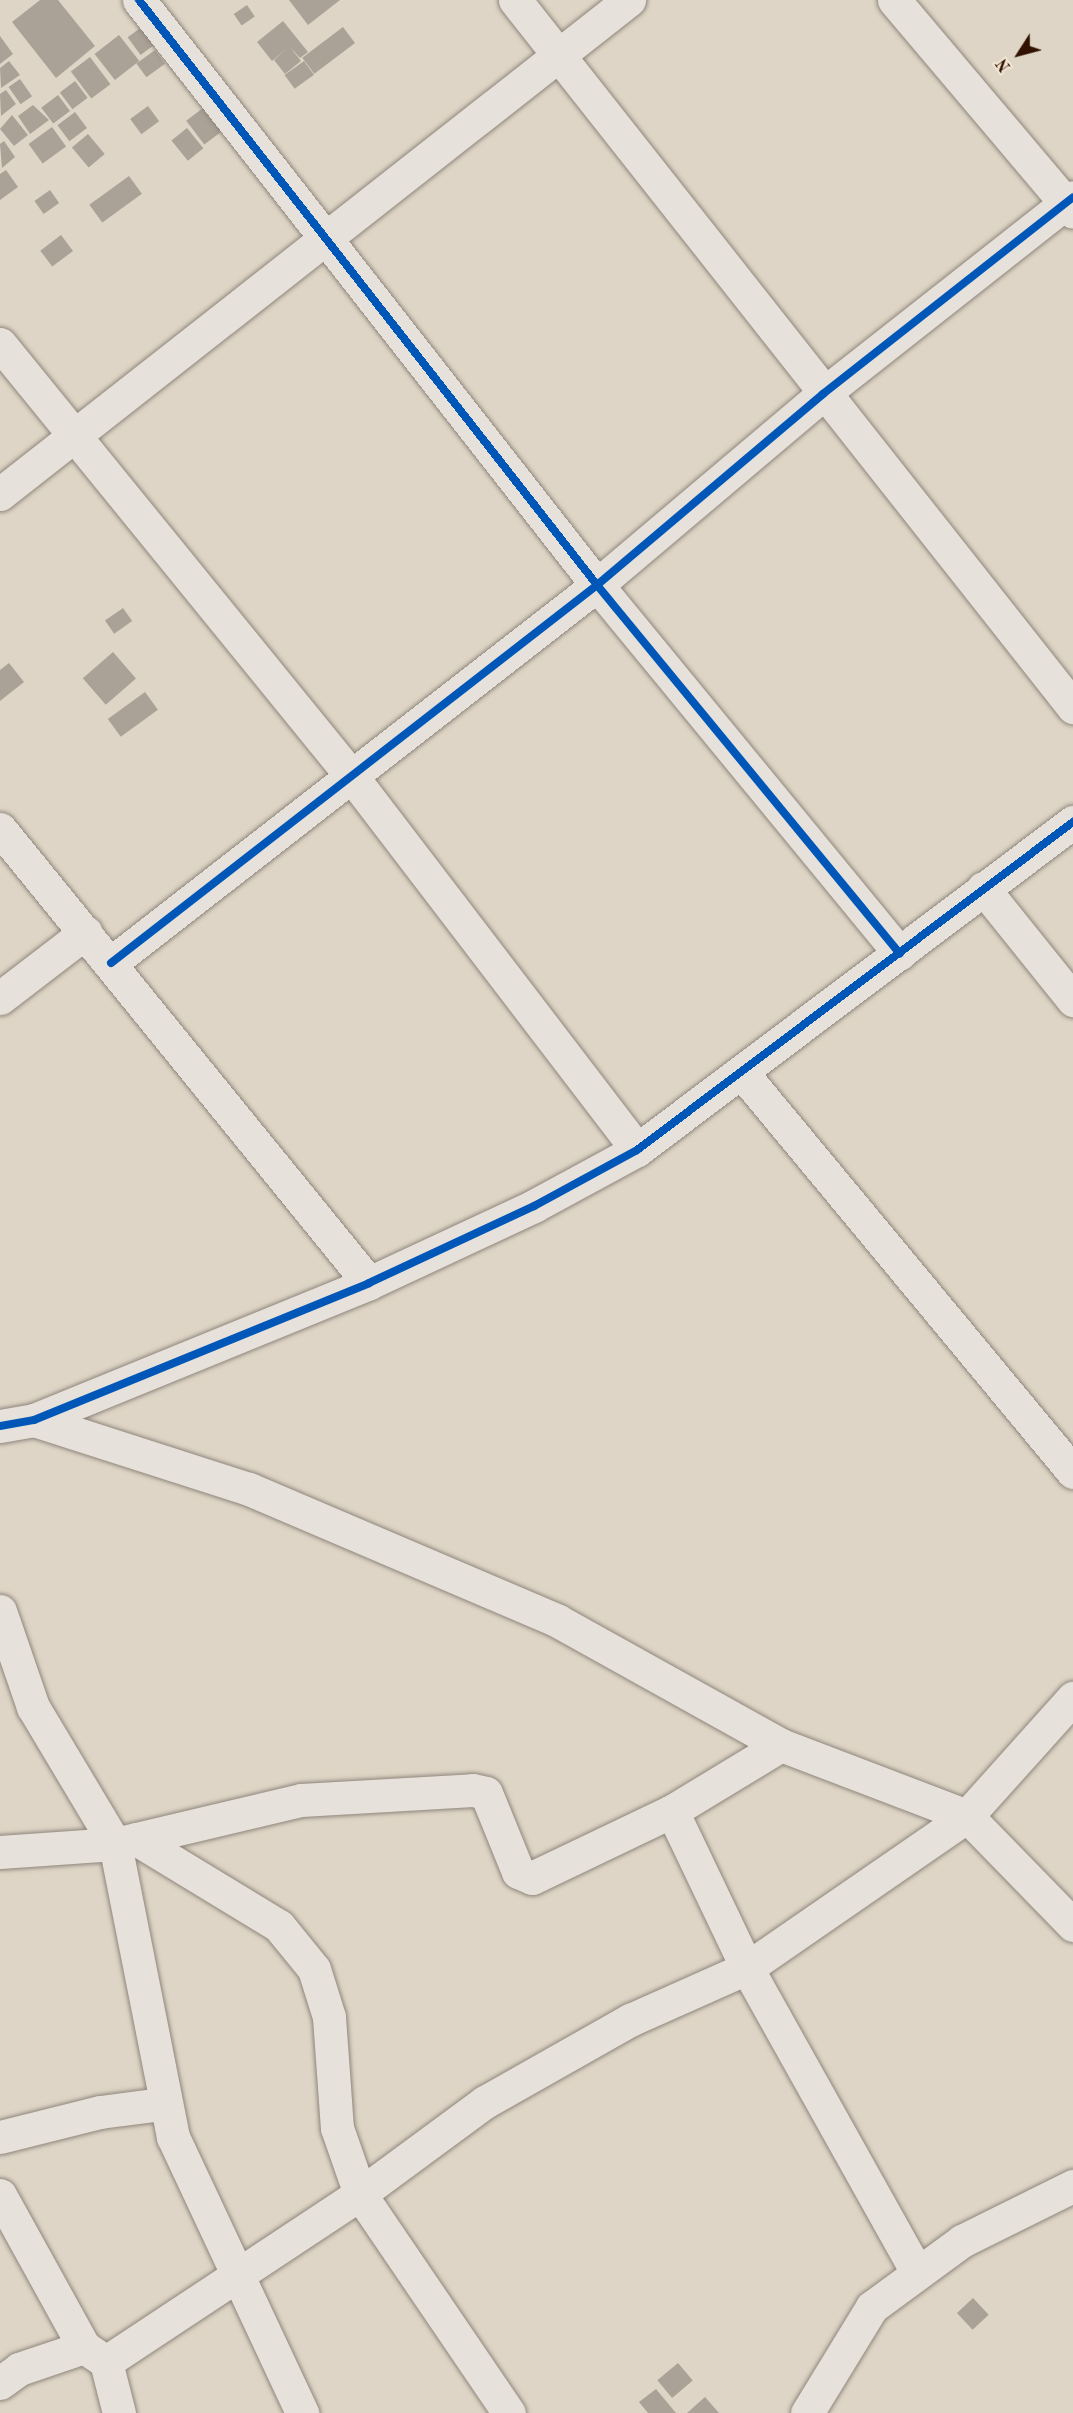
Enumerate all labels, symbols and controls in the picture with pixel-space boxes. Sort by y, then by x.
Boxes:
north arrow [989,24,1049,84]
text: N [994,55,1015,74]

